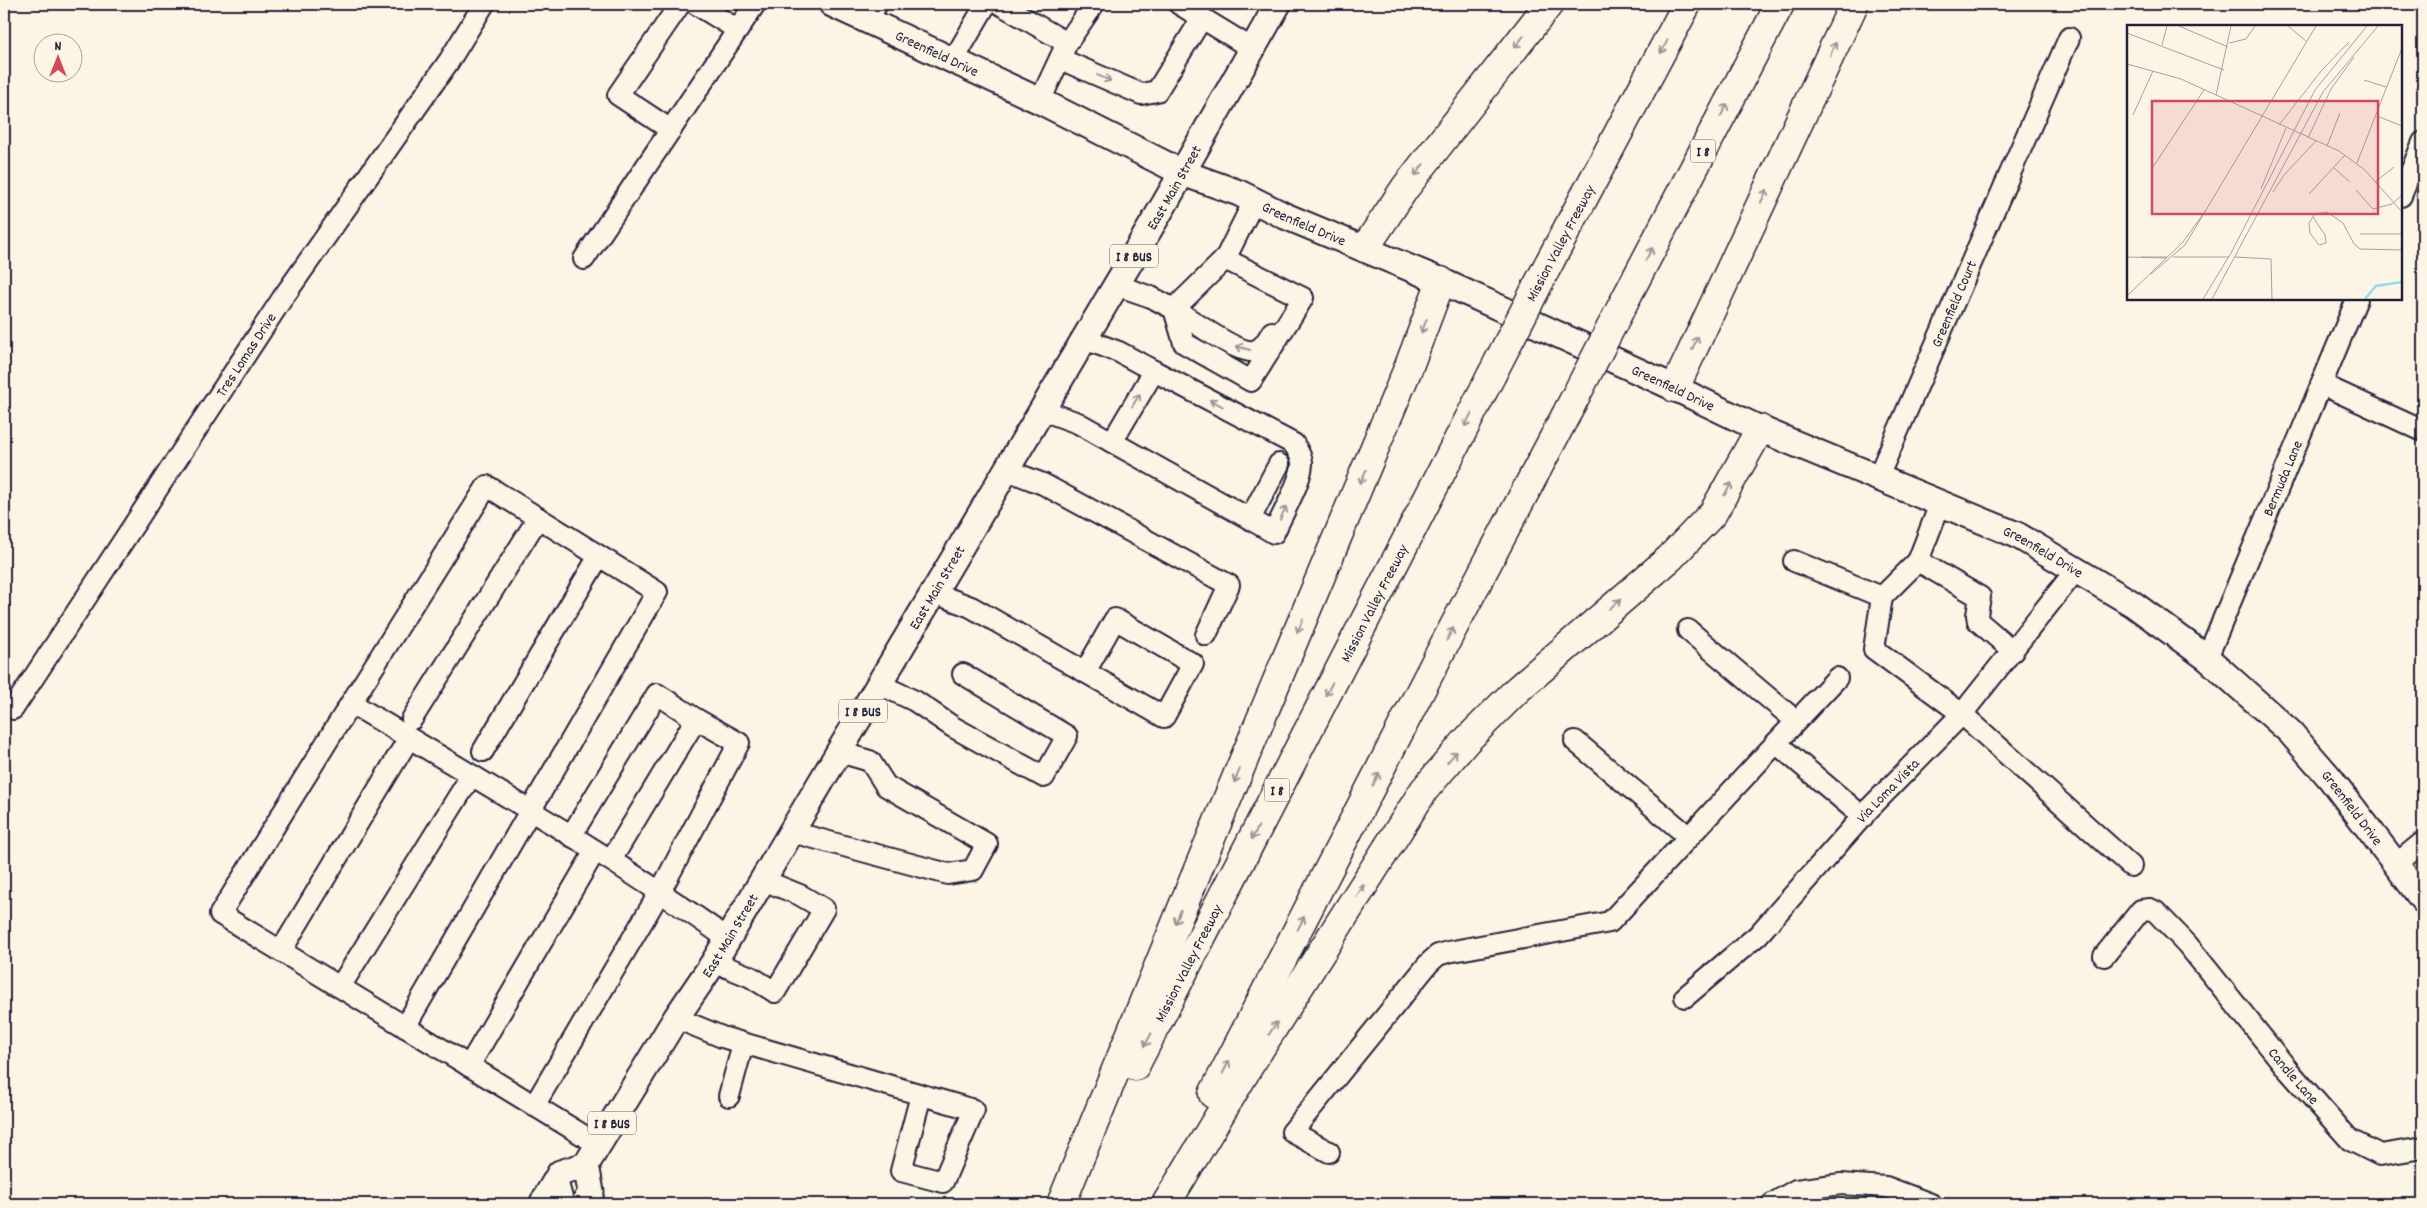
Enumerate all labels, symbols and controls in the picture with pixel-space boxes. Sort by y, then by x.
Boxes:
inset map [2127,25,2402,300]
street label: Greenfield Drive [891,26,982,84]
north arrow [32,32,82,82]
one-way arrow [1514,35,1524,49]
text: N [55,37,62,57]
one-way arrow [1659,39,1669,54]
one-way arrow [1828,42,1838,57]
one-way arrow [1096,74,1111,84]
one-way arrow [1720,103,1729,118]
road number: I 8 [1690,140,1716,162]
street label: East Main Street [1142,141,1209,235]
one-way arrow [1414,163,1425,176]
street label: Mission Valley Freeway [1522,181,1602,306]
one-way arrow [1760,189,1769,204]
street label: Greenfield Drive [1257,197,1349,253]
road number: I 8 BUS [1110,245,1158,268]
one-way arrow [1644,247,1654,262]
street label: Greenfield Court [1927,257,1984,351]
street label: Tres Lomas Drive [211,309,283,402]
one-way arrow [1419,318,1428,333]
one-way arrow [1691,336,1701,351]
one-way arrow [1235,343,1251,352]
street label: Greenfield Drive [1627,360,1718,419]
one-way arrow [1132,394,1142,408]
one-way arrow [1209,398,1224,408]
one-way arrow [1463,412,1472,427]
street label: Bermuda Lane [2258,437,2310,520]
one-way arrow [1357,469,1367,484]
one-way arrow [1723,482,1733,496]
one-way arrow [1278,506,1288,521]
street label: Greenfield Drive [1999,521,2087,585]
street label: Mission Valley Freeway [1336,540,1416,667]
street label: East Main Street [905,542,972,635]
one-way arrow [1608,599,1621,610]
one-way arrow [1294,619,1303,634]
one-way arrow [1446,627,1455,642]
one-way arrow [1324,681,1334,696]
road number: I 8 BUS [839,699,887,722]
one-way arrow [1446,751,1458,764]
street label: Via Loma Vista [1852,754,1926,829]
street label: Greenfield Drive [2315,766,2387,851]
one-way arrow [1231,768,1241,783]
one-way arrow [1372,772,1381,787]
road number: I 8 [1264,778,1290,802]
one-way arrow [1250,825,1259,840]
one-way arrow [1355,884,1365,898]
street label: East Main Street [697,890,765,983]
street label: Mission Valley Freeway [1150,900,1230,1027]
one-way arrow [1173,909,1182,924]
one-way arrow [1297,916,1306,931]
one-way arrow [1268,1021,1278,1035]
one-way arrow [1143,1032,1153,1047]
street label: Candle Lane [2262,1044,2323,1111]
one-way arrow [1221,1060,1231,1075]
road number: I 8 BUS [588,1112,636,1134]

